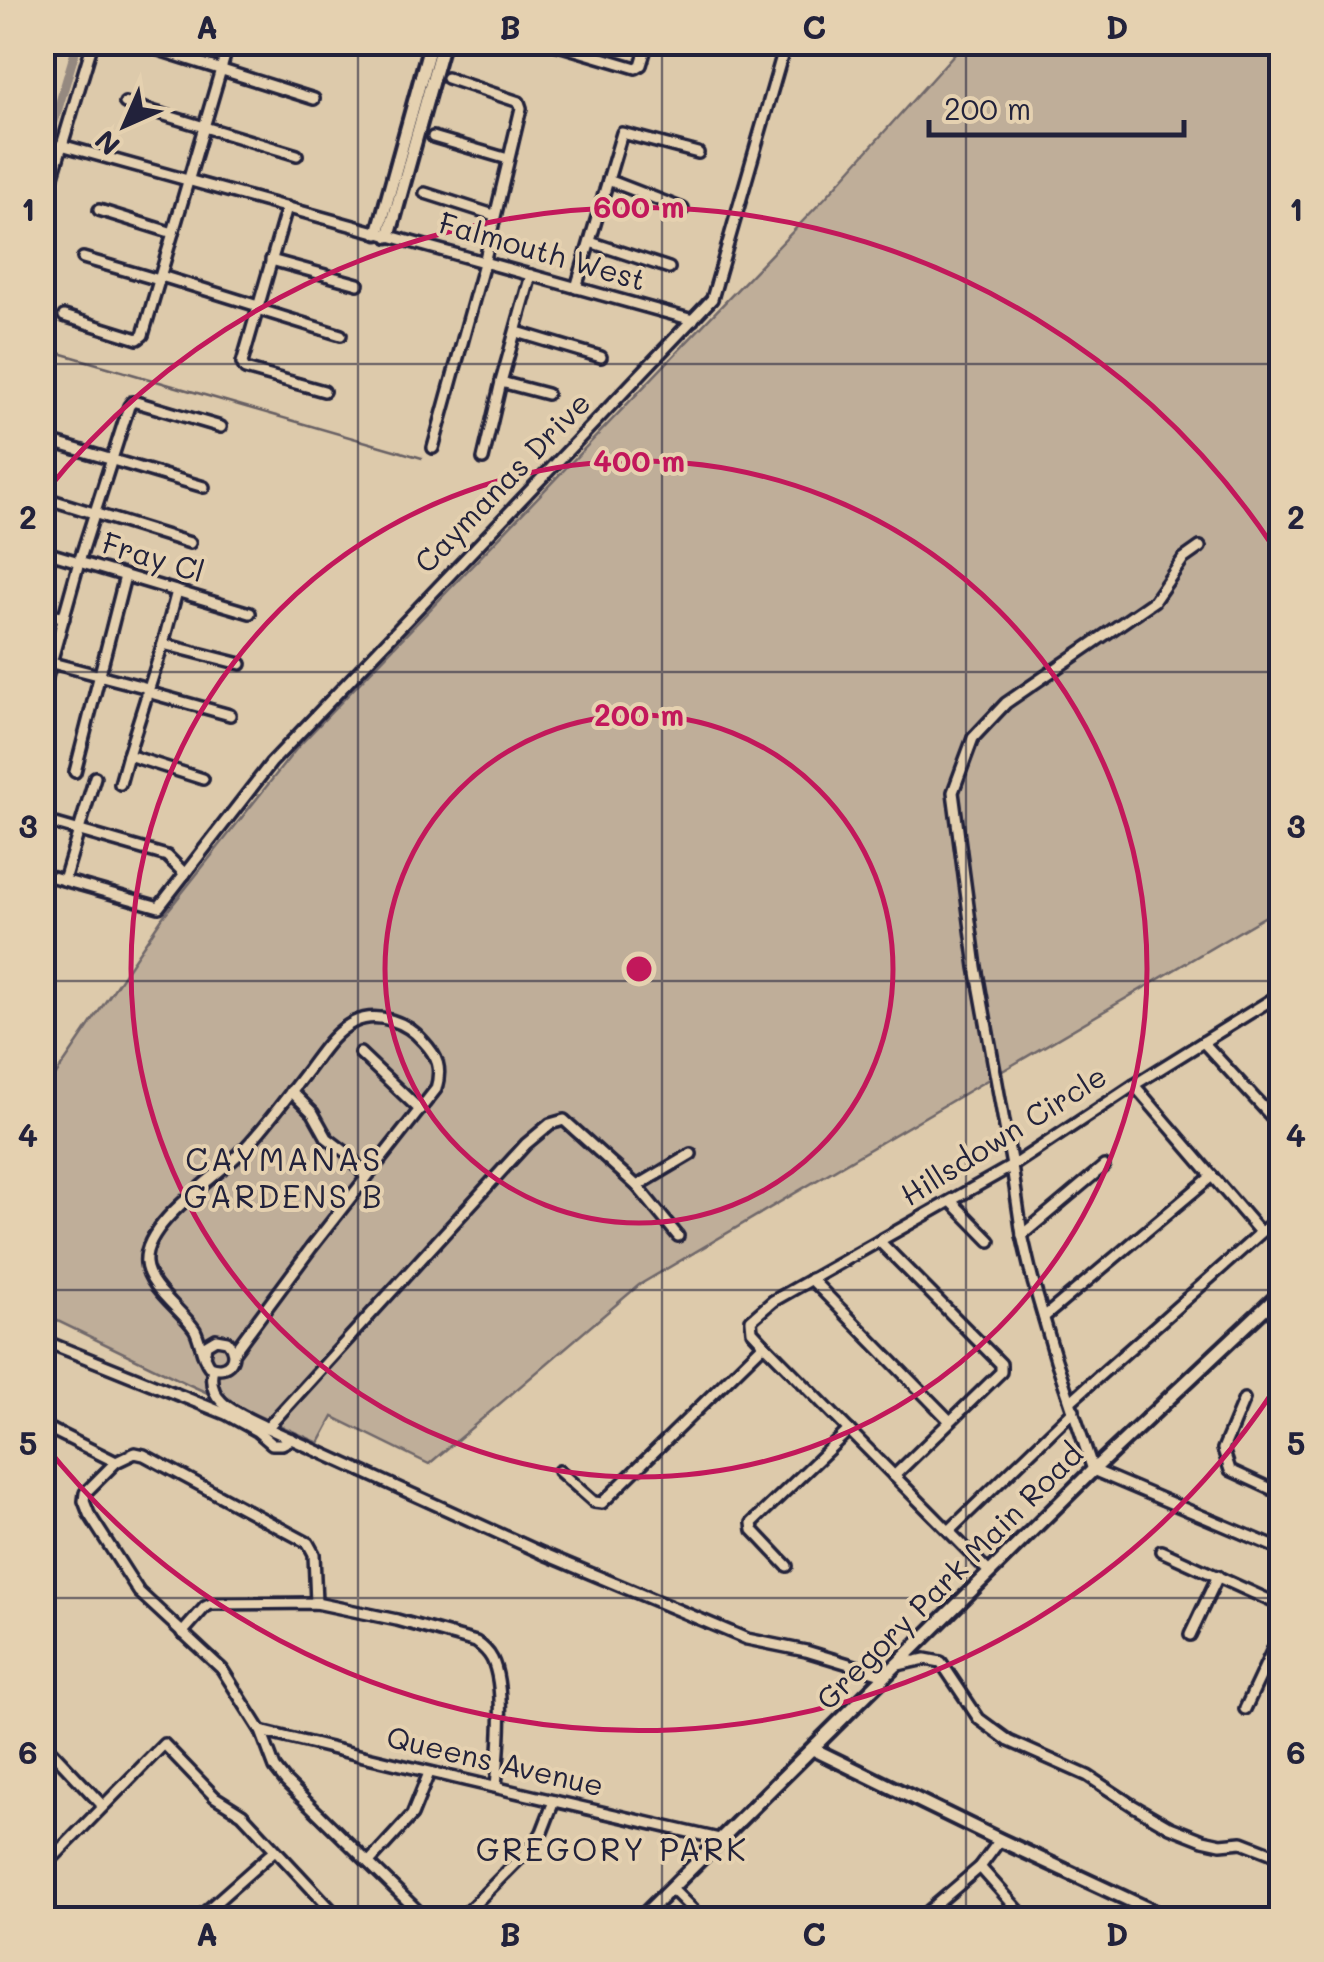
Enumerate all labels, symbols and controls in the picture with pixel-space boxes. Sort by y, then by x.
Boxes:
text: A [196,5,218,47]
text: B [499,5,521,47]
text: C [802,5,826,47]
text: D [1106,5,1128,47]
north arrow [75,75,175,175]
scale bar [929,75,1184,137]
text: 200 m [944,88,1031,128]
text: N [86,123,127,164]
text: 600 m [593,186,685,226]
text: 1 [21,187,35,229]
text: 1 [1289,187,1303,229]
street label: Falmouth West [434,201,651,299]
street label: Caymanas Drive [405,382,598,581]
text: 400 m [593,440,685,480]
text: 2 [19,495,37,537]
text: 2 [1287,495,1305,537]
street label: Fray Cl [98,522,210,591]
text: 200 m [594,694,684,734]
text: 3 [18,804,38,846]
text: 3 [1286,804,1306,846]
centre of rings [621,951,657,987]
street label: Hillsdown Circle [892,1055,1114,1214]
text: 4 [18,1113,38,1155]
text: 4 [1286,1113,1306,1155]
district label: CAYMANAS GARDENS B [184,1137,384,1216]
text: 5 [19,1421,37,1463]
text: 5 [1287,1421,1305,1463]
street label: Gregory Park Main Road [807,1434,1091,1718]
street label: Queens Avenue [383,1716,608,1804]
text: 6 [18,1730,38,1772]
text: 6 [1286,1730,1306,1772]
district label: GREGORY PARK [476,1827,748,1869]
text: A [196,1912,218,1954]
text: B [499,1912,521,1954]
text: C [802,1912,826,1954]
text: D [1106,1912,1128,1954]

